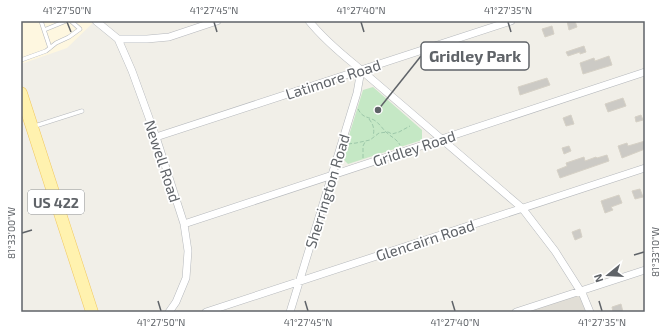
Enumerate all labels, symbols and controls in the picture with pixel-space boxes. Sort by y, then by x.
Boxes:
text: 41°27'50"N [43,4,91,16]
text: 41°27'45"N [190,4,238,16]
text: 41°27'40"N [336,4,386,16]
text: 41°27'35"N [484,4,532,16]
callout: Gridley Park [421,42,529,70]
text: Gridley Park [429,46,521,66]
street label: Latimore Road [283,55,383,103]
street label: Newell Road [141,118,185,204]
street label: Gridley Road [370,126,458,170]
street label: Sherrington Road [301,132,353,250]
road number: US 422 [28,190,84,214]
text: 81°33'00"W [5,207,17,259]
street label: Glencairn Road [373,216,477,264]
text: 81°33'10"W [649,227,661,277]
north arrow [588,255,628,295]
text: N [591,272,605,284]
text: 41°27'50"N [137,316,185,328]
text: 41°27'45"N [284,316,332,328]
text: 41°27'40"N [430,316,480,328]
text: 41°27'35"N [578,316,626,328]

